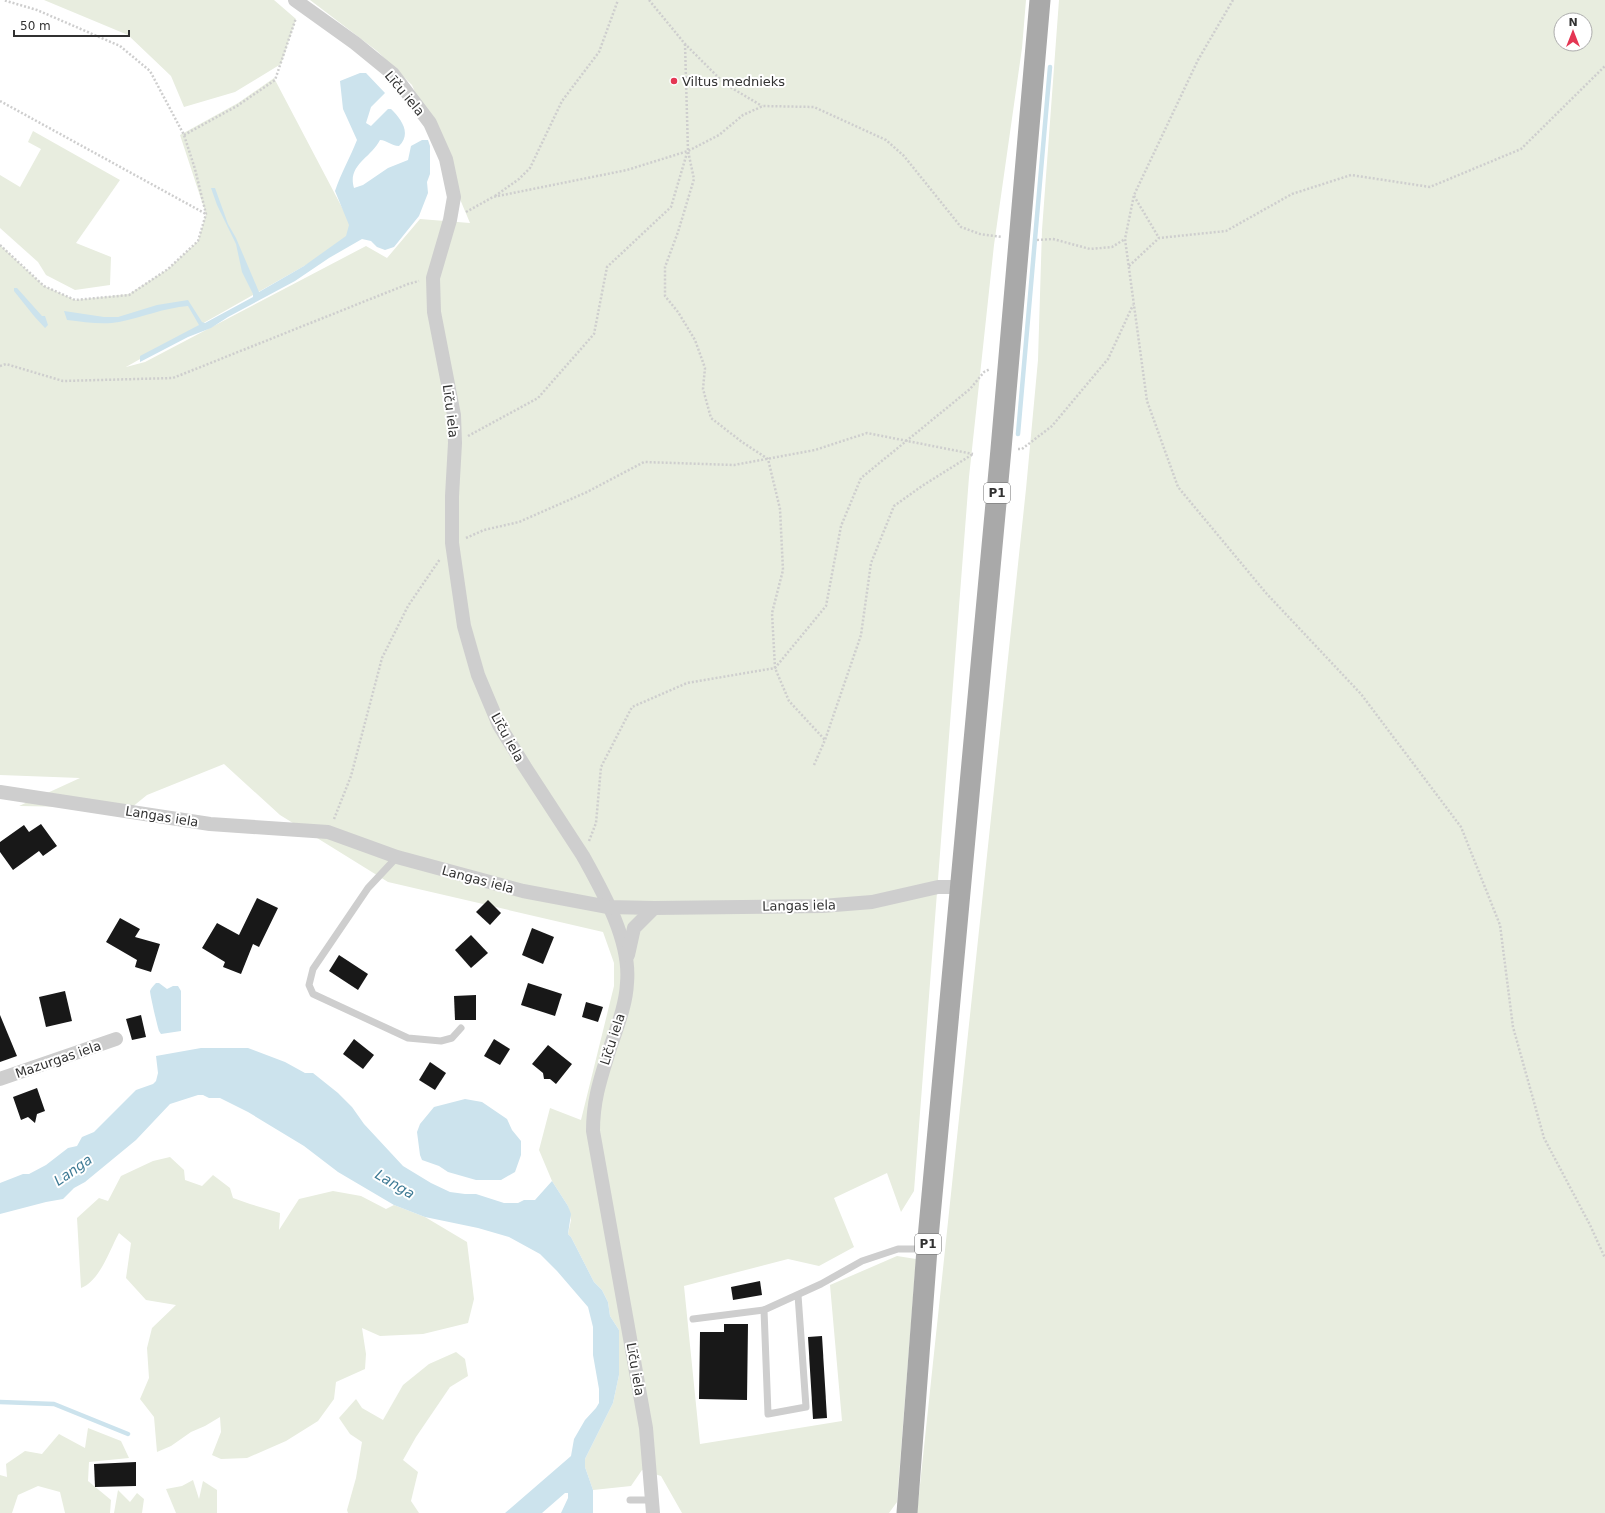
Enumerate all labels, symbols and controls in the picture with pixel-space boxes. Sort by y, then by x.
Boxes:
scale bar [14,12,129,38]
north arrow [1553,12,1593,52]
text: N [1568,16,1578,29]
text: 50 m [20,19,51,33]
street label: Līču iela [382,68,428,119]
place label: Viltus mednieks [682,74,785,89]
marker: Viltus mednieks [669,76,679,86]
street label: Līču iela [440,384,461,439]
road number: P1 [984,483,1010,503]
street label: Līču iela [488,710,527,764]
street label: Langas iela [124,803,200,830]
street label: Langas iela [440,863,515,896]
street label: Langas iela [762,897,836,914]
street label: Līču iela [597,1011,628,1067]
street label: Mazurgas iela [13,1038,103,1081]
water label: Langa [51,1151,95,1189]
water label: Langa [373,1166,417,1202]
road number: P1 [915,1234,941,1254]
street label: Līču iela [623,1341,648,1397]

